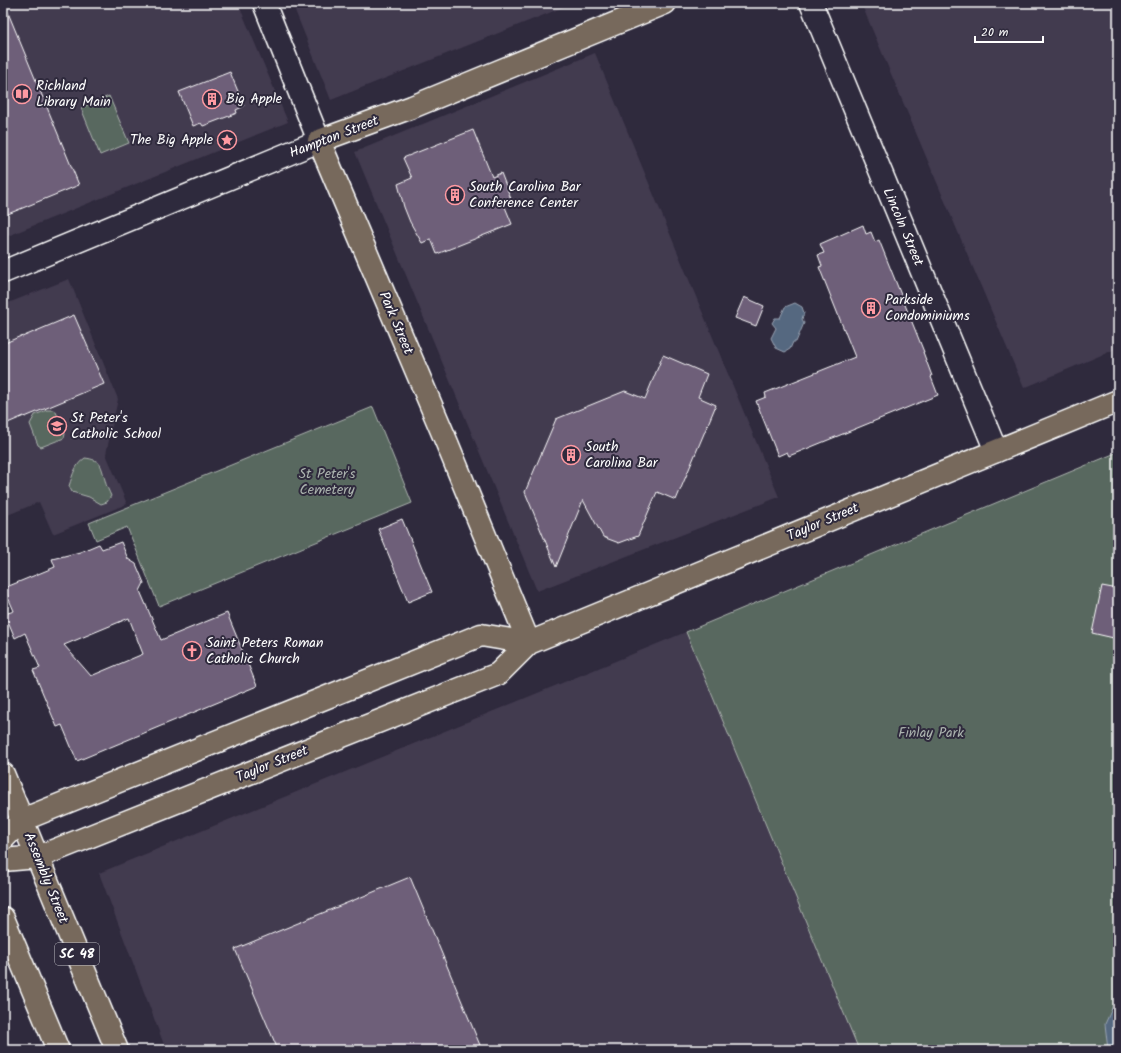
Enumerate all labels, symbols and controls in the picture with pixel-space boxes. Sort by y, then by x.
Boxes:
scale bar [975,18,1043,44]
text: 20 m [981,23,1009,42]
place label: Richland Library Main [36,75,111,113]
library icon: Richland Library Main [11,83,33,105]
building icon: Big Apple [201,88,223,110]
place label: Big Apple [226,88,283,110]
street label: Hampton Street [286,110,382,164]
place label: The Big Apple [130,129,214,151]
place icon: The Big Apple [216,129,238,151]
place label: South Carolina Bar Conference Center [469,176,582,214]
building icon: South Carolina Bar Conference Center [444,184,466,206]
street label: Lincoln Street [877,184,930,270]
street label: Park Street [373,288,419,358]
place label: Parkside Condominiums [885,289,970,327]
building icon: Parkside Condominiums [860,297,882,319]
place label: St Peter's Catholic School [71,407,162,445]
school or university icon: St Peter's Catholic School [46,415,68,437]
place label: South Carolina Bar [585,436,659,474]
building icon: South Carolina Bar [560,444,582,466]
park label: St Peter's Cemetery [299,463,355,501]
street label: Taylor Street [784,497,863,547]
place label: Saint Peters Roman Catholic Church [206,632,323,670]
church icon: Saint Peters Roman Catholic Church [181,640,203,662]
park label: Finlay Park [898,722,964,744]
street label: Taylor Street [233,739,312,788]
street label: Assembly Street [18,829,74,927]
road number: SC 48 [55,943,99,965]

